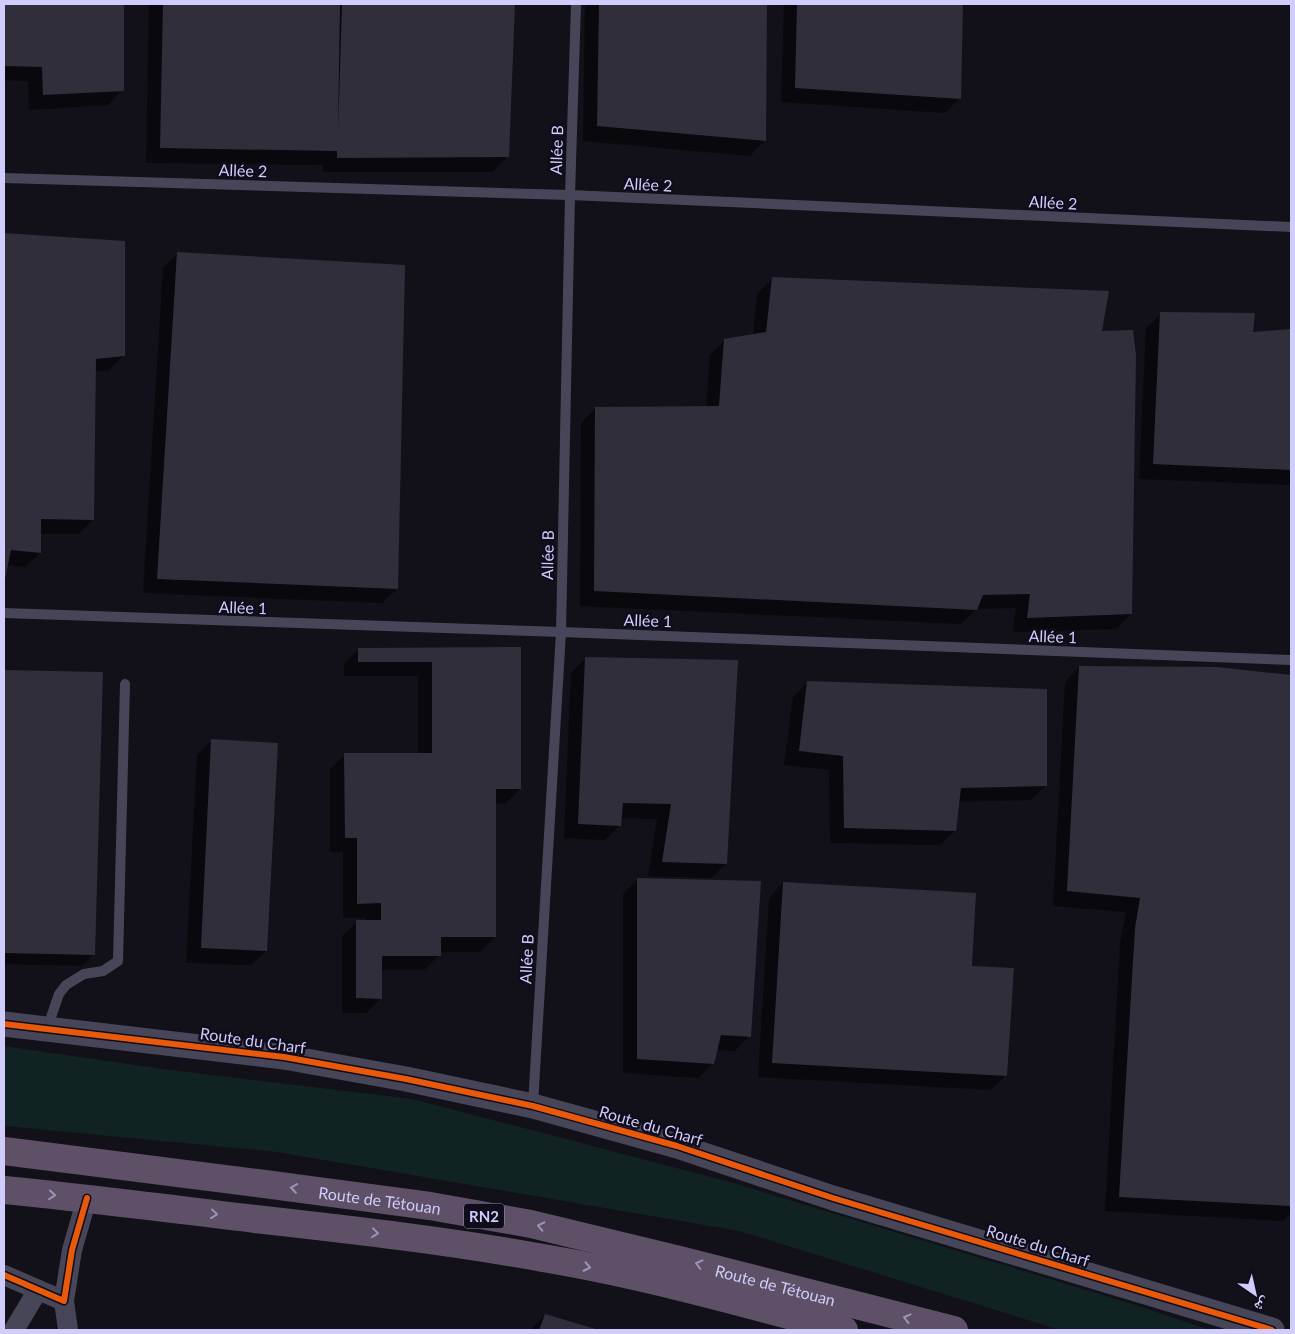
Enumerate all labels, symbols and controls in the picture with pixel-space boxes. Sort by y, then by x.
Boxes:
street label: Allée B [546,125,566,175]
street label: Allée 2 [218,160,268,180]
street label: Allée 2 [623,173,673,195]
street label: Allée 2 [1028,191,1078,213]
street label: Allée B [537,530,557,580]
street label: Allée 1 [218,597,268,617]
street label: Allée 1 [623,610,673,630]
street label: Allée 1 [1028,626,1078,646]
street label: Allée B [515,934,537,984]
street label: Route du Charf [199,1023,308,1057]
street label: Route du Charf [597,1101,705,1149]
street label: Route de Tétouan [318,1182,443,1217]
one-way arrow [290,1183,298,1193]
one-way arrow [49,1189,57,1200]
road number: RN2 [464,1204,504,1228]
one-way arrow [210,1208,218,1219]
street label: Route du Charf [984,1220,1092,1270]
one-way arrow [536,1221,545,1232]
one-way arrow [371,1227,379,1238]
one-way arrow [695,1260,703,1270]
street label: Route de Tétouan [713,1260,838,1309]
one-way arrow [583,1261,592,1271]
north arrow [1230,1269,1280,1319]
text: ش [1251,1293,1273,1316]
one-way arrow [902,1313,911,1324]

